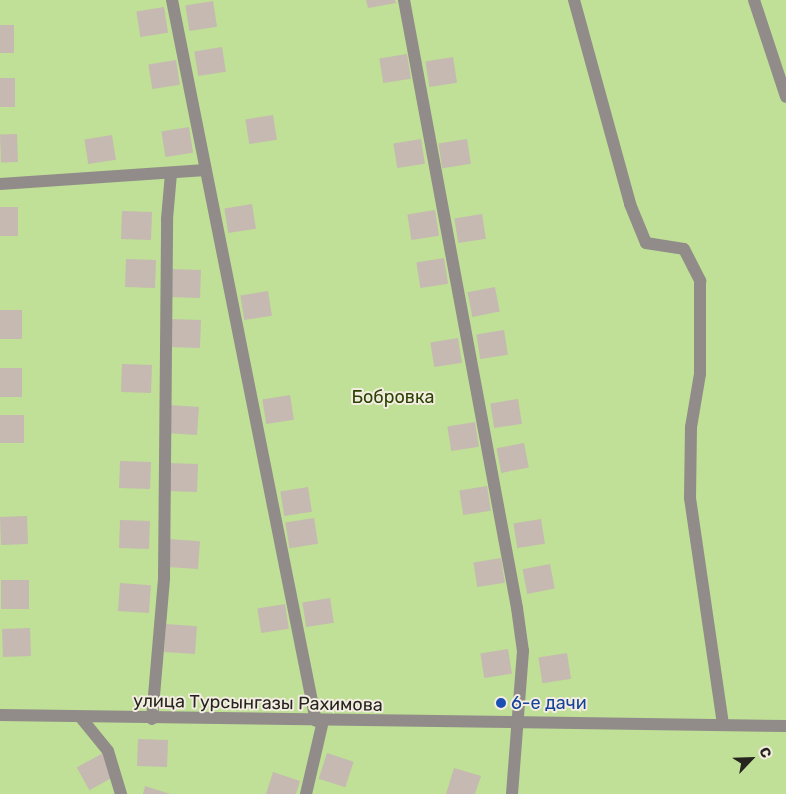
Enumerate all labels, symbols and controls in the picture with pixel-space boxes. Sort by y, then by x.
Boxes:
park label: Бобровка [351,386,435,408]
street label: улица Турсынгазы Рахимова [133,690,383,716]
place label: 6-е дачи [511,692,587,714]
marker: 6-е дачи [495,697,507,709]
north arrow [726,734,776,784]
text: С [755,745,775,761]

